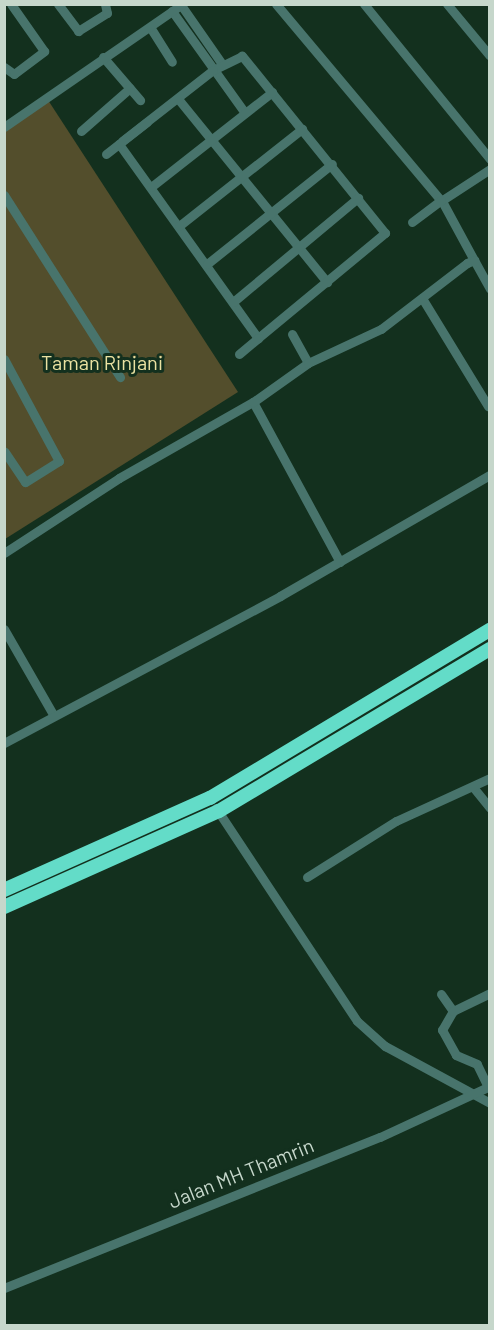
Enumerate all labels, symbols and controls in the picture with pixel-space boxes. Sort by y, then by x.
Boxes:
park label: Taman Rinjani [41,350,163,374]
street label: Jalan MH Thamrin [165,1133,317,1213]

